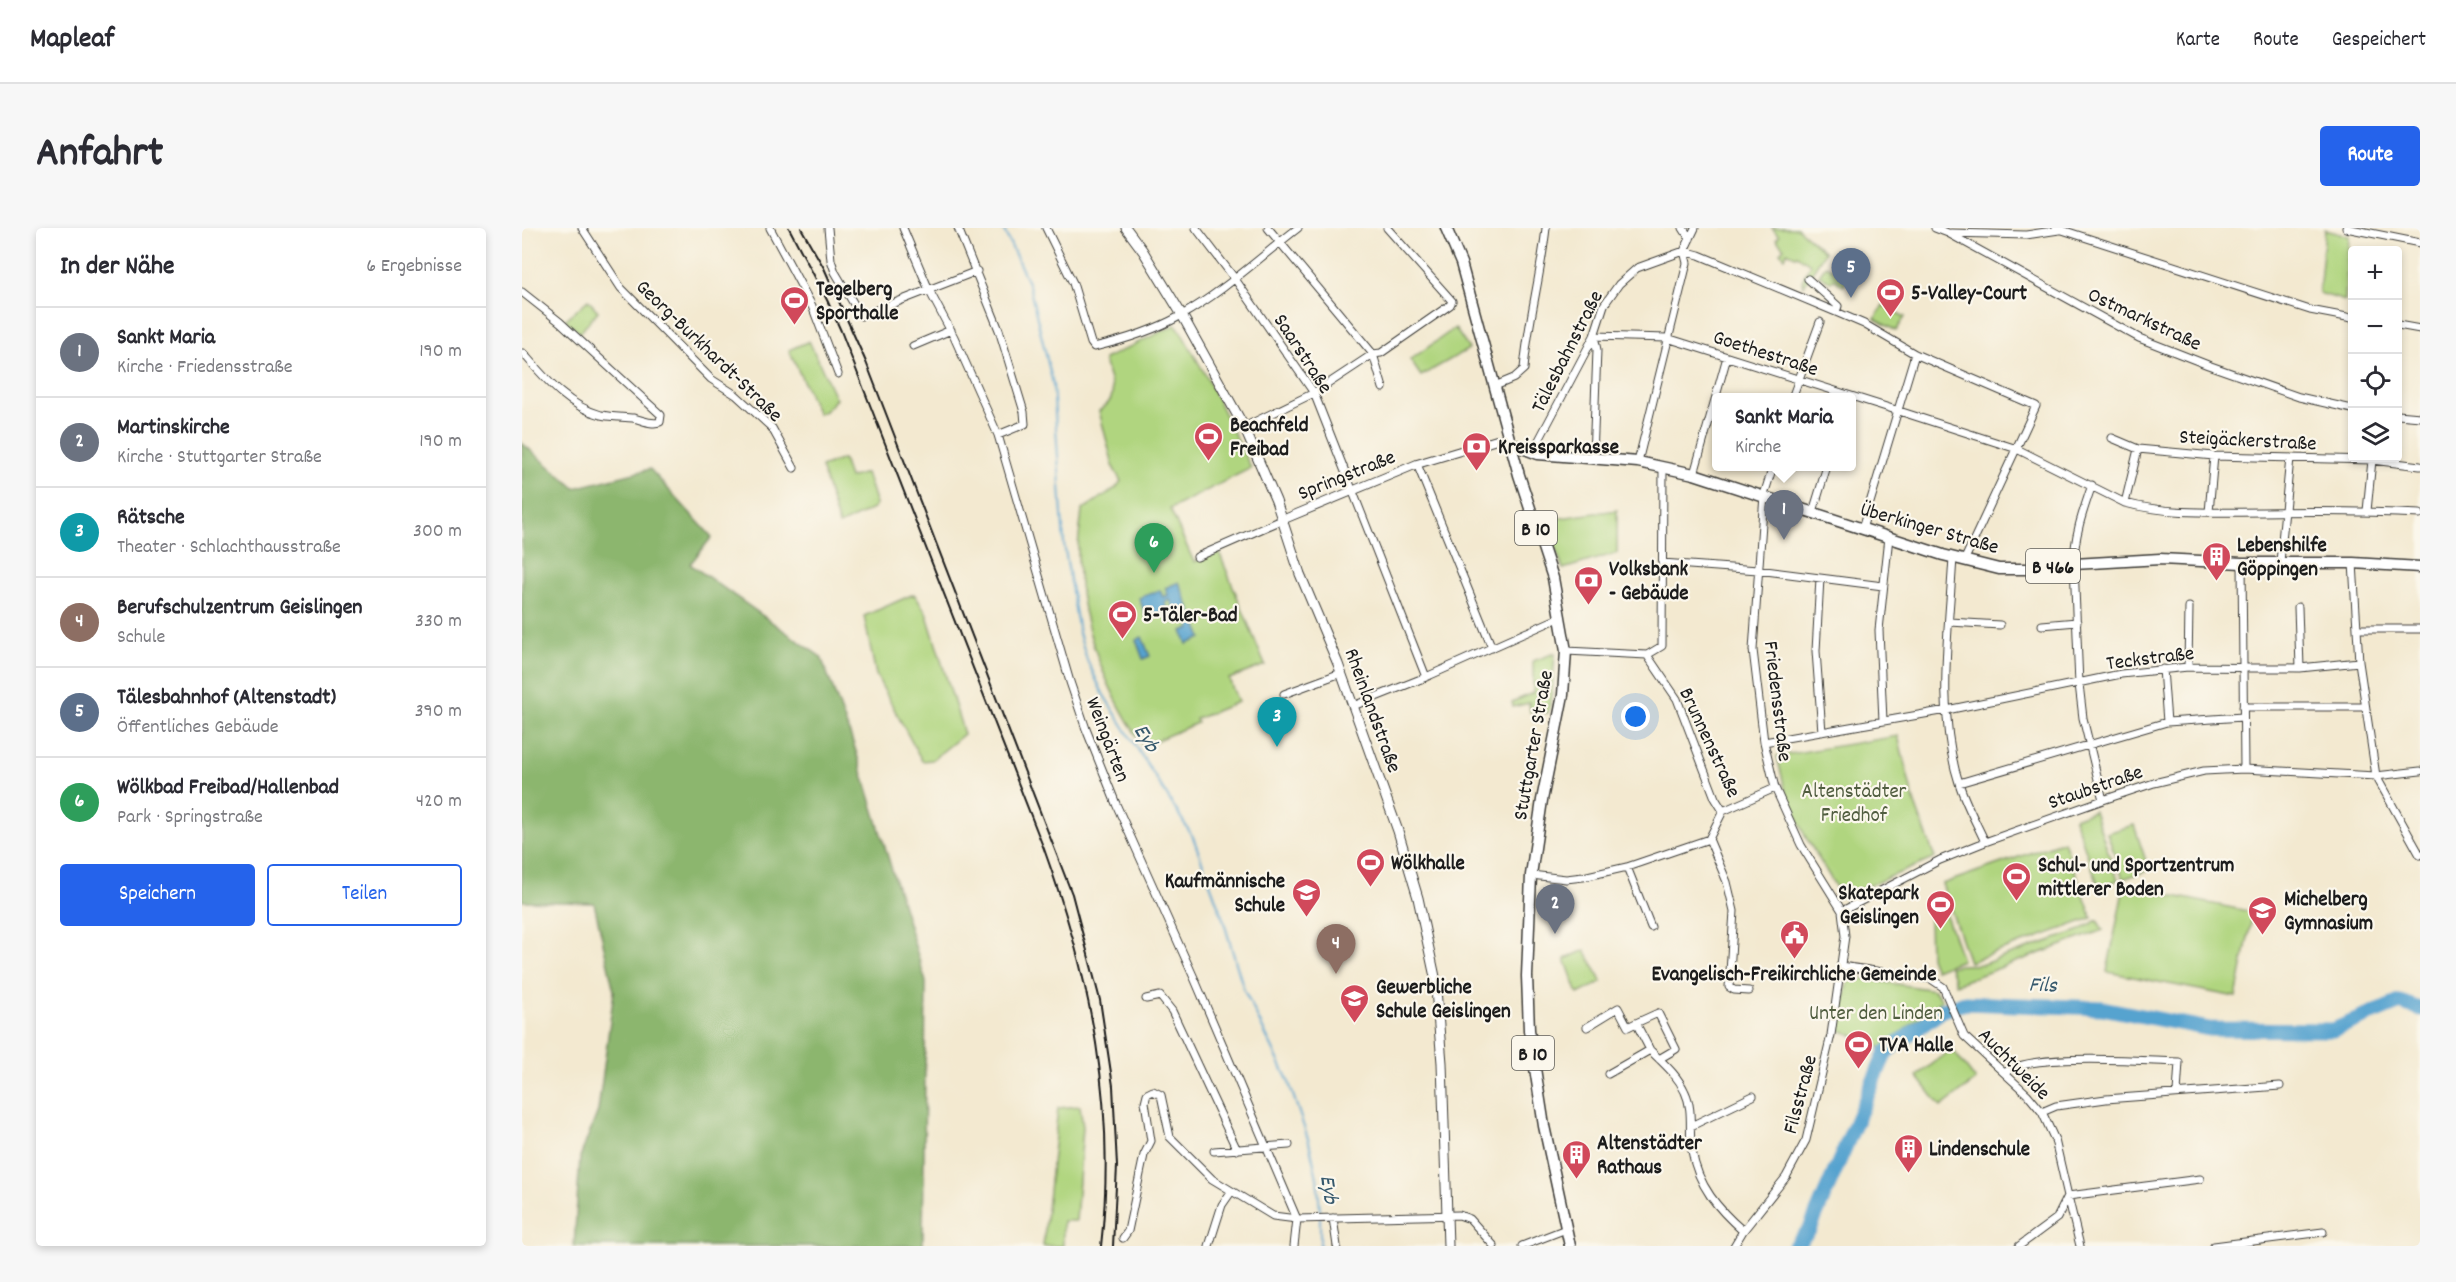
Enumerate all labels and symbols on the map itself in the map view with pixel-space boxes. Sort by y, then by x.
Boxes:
pin: 5 [1832,248,1870,298]
street label: Georg-Burkhardt-Straße [627,274,788,431]
place label: Tegelberg Sporthalle [816,276,899,330]
sports icon: 5-Valley-Court [1874,276,1906,318]
place label: 5-Valley-Court [1911,280,2027,310]
street label: Ostmarkstraße [2082,281,2206,360]
sports icon: Tegelberg Sporthalle [779,284,811,326]
street label: Tälesbahnstraße [1525,286,1612,419]
street label: Saarstraße [1264,309,1339,401]
street label: Goethestraße [1708,324,1822,386]
place label: Beachfeld Freibad [1230,412,1309,466]
sports icon: Beachfeld Freibad [1193,420,1225,462]
street label: Steigäckerstraße [2178,423,2317,461]
bank icon: Kreissparkasse [1461,430,1493,472]
place label: Kreissparkasse [1498,434,1619,464]
street label: Springstraße [1294,444,1400,510]
pin: 1 [1764,490,1804,540]
street label: Überkinger Straße [1856,496,2002,564]
road number: B 10 [1515,511,1557,545]
pin: 6 [1134,524,1174,573]
place label: Lebenshilfe Göppingen [2237,532,2327,586]
building icon: Lebenshilfe Göppingen [2200,540,2232,582]
road number: B 466 [2026,549,2080,583]
place label: Volksbank - Gebäude [1609,556,1689,610]
bank icon: Volksbank - Gebäude [1572,564,1604,606]
sports icon: 5-Täler-Bad [1106,598,1138,640]
place label: 5-Täler-Bad [1143,602,1238,632]
street label: Friedensstraße [1754,639,1798,763]
street label: Teckstraße [2105,640,2196,680]
street label: Rheinlandstraße [1335,645,1408,777]
street label: Stuttgarter Straße [1507,668,1563,823]
street label: Brunnenstraße [1670,683,1747,803]
street label: Weingärten [1076,693,1136,787]
pin: 3 [1258,698,1296,747]
your location [1621,702,1650,731]
water label: Eyb [1124,719,1167,761]
street label: Staubstraße [2045,759,2147,819]
park label: Altenstädter Friedhof [1802,778,1907,832]
sports icon: Wölkhalle [1354,846,1386,888]
place label: Wölkhalle [1391,850,1465,880]
place label: Schul- und Sportzentrum mittlerer Boden [2038,852,2235,906]
sports icon: Schul- und Sportzentrum mittlerer Boden [2001,860,2033,902]
place label: Kaufmännische Schule [1165,868,1285,922]
school or university icon: Kaufmännische Schule [1290,876,1322,918]
place label: Skatepark Geislingen [1838,880,1919,934]
pin: 2 [1536,884,1574,934]
place label: Michelberg Gymnasium [2284,886,2373,940]
sports icon: Skatepark Geislingen [1924,888,1956,930]
school or university icon: Michelberg Gymnasium [2247,894,2279,936]
public building icon: Evangelisch-Freikirchliche Gemeinde [1778,918,1810,960]
pin: 4 [1316,924,1356,974]
place label: Evangelisch-Freikirchliche Gemeinde [1652,961,1936,991]
water label: Fils [2028,971,2058,1003]
place label: Gewerbliche Schule Geislingen [1376,974,1511,1028]
school or university icon: Gewerbliche Schule Geislingen [1339,982,1371,1024]
park label: Unter den Linden [1809,1000,1943,1030]
street label: Auchtweide [1970,1022,2056,1108]
sports icon: TVA Halle [1842,1028,1874,1070]
place label: TVA Halle [1879,1032,1954,1062]
road number: B 10 [1512,1036,1554,1070]
street label: Filsstraße [1777,1052,1827,1138]
place label: Altenstädter Rathaus [1597,1130,1703,1184]
building icon: Lindenschule [1892,1132,1924,1174]
place label: Lindenschule [1929,1136,2030,1166]
building icon: Altenstädter Rathaus [1560,1138,1592,1180]
water label: Eyb [1310,1173,1345,1208]

